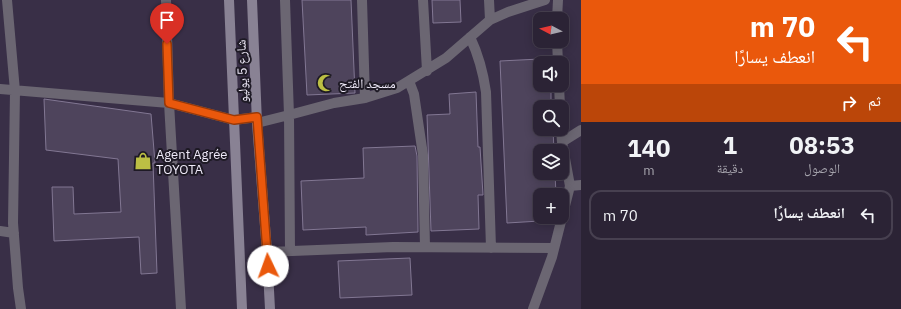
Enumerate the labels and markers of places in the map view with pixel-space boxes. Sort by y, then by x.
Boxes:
pin [150,3,184,44]
mosque icon: مسجد الفتح [316,73,336,93]
place label: مسجد الفتح [339,75,396,93]
place label: Agent Agrée TOYOTA [156,146,227,178]
shop icon: Agent Agrée TOYOTA [133,151,153,171]

